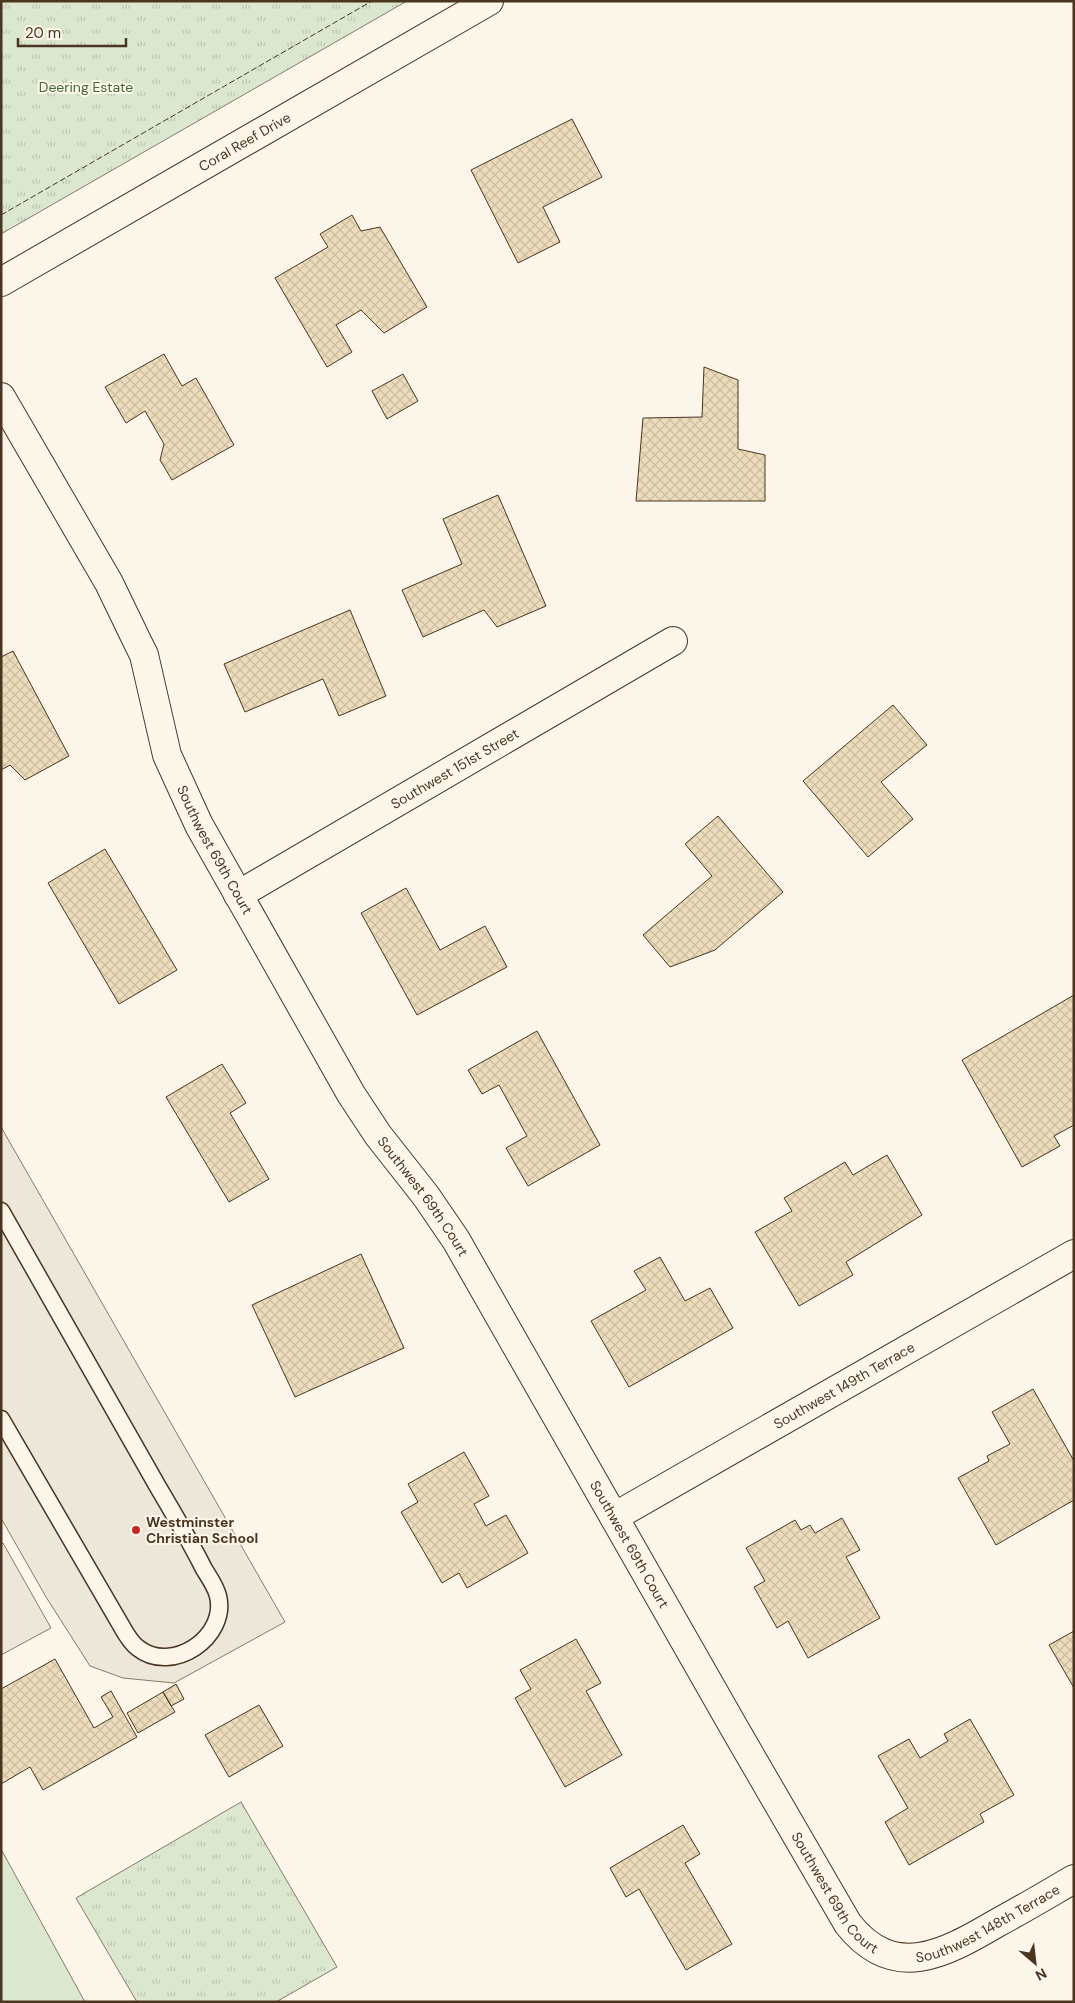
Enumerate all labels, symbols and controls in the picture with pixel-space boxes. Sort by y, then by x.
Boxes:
scale bar [18,15,125,47]
text: 20 m [25,23,61,43]
park label: Deering Estate [39,78,133,96]
street label: Coral Reef Drive [195,108,294,175]
street label: Southwest 151st Street [387,724,522,813]
street label: Southwest 69th Court [173,782,257,918]
street label: Southwest 69th Court [374,1133,472,1260]
street label: Southwest 149th Terrace [770,1338,918,1433]
street label: Southwest 69th Court [586,1477,673,1611]
place label: Westminster Christian School [146,1513,258,1547]
marker: Westminster Christian School [130,1524,142,1536]
street label: Southwest 69th Court [787,1829,882,1957]
street label: Southwest 148th Terrace [915,1880,1063,1966]
north arrow [1010,1938,1060,1988]
text: N [1032,1964,1050,1985]

